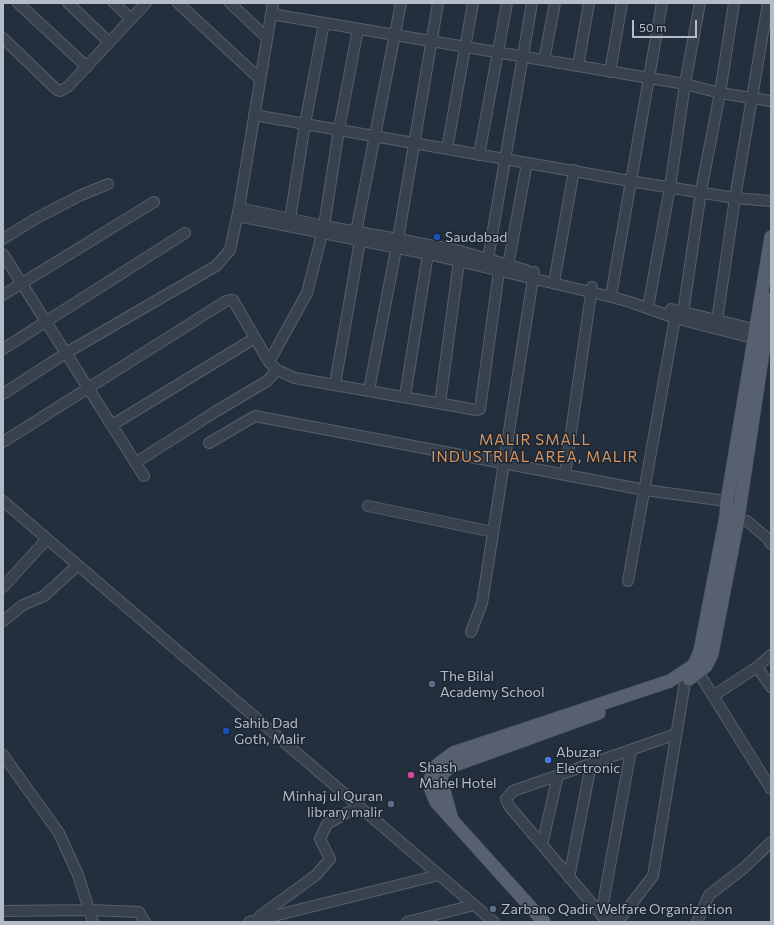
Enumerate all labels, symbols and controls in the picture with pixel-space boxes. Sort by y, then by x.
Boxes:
scale bar [634,12,699,38]
text: 50 m [639,20,667,34]
place label: Saudabad [445,229,507,245]
marker: Saudabad [432,232,442,242]
district label: MALIR SMALL INDUSTRIAL AREA, MALIR [431,431,639,466]
place label: The Bilal Academy School [440,668,544,700]
marker: The Bilal Academy School [427,679,437,689]
place label: Sahib Dad Goth, Malir [234,715,306,748]
marker: Sahib Dad Goth, Malir [221,726,231,736]
place label: Abuzar Electronic [556,744,620,776]
marker: Abuzar Electronic [543,755,553,765]
place label: Shash Mahel Hotel [419,759,497,792]
marker: Shash Mahel Hotel [406,770,416,780]
place label: Minhaj ul Quran library malir [282,788,383,820]
marker: Minhaj ul Quran library malir [386,799,396,809]
place label: Zarbano Qadir Welfare Organization [501,901,733,917]
marker: Zarbano Qadir Welfare Organization [488,904,498,914]

